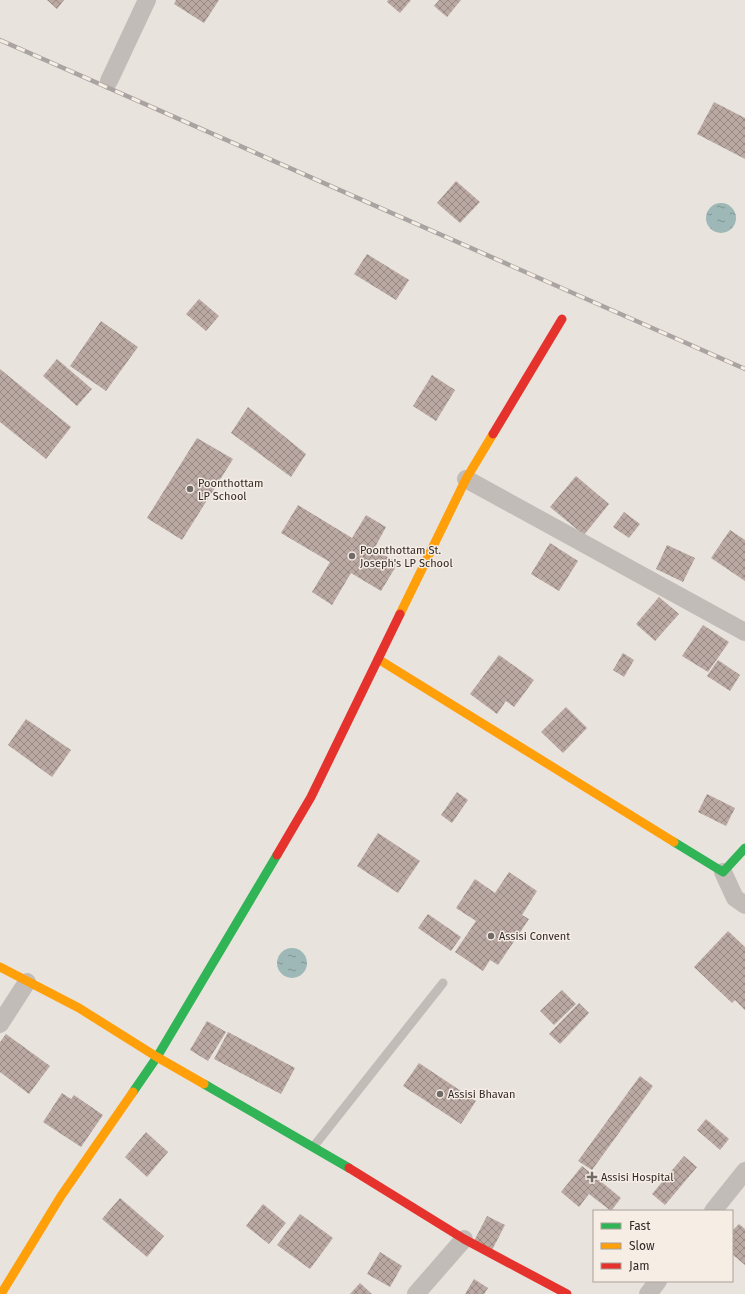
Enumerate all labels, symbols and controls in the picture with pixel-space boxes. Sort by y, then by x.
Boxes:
place label: Poonthottam LP School [198,477,263,503]
marker: Poonthottam LP School [185,484,195,494]
place label: Poonthottam St. Joseph's LP School [360,544,453,570]
marker: Poonthottam St. Joseph's LP School [347,551,357,561]
place label: Assisi Convent [499,930,570,943]
marker: Assisi Convent [486,931,496,941]
place label: Assisi Bhavan [448,1088,515,1101]
marker: Assisi Bhavan [435,1089,445,1099]
marker: Assisi Hospital [586,1171,598,1183]
place label: Assisi Hospital [601,1171,673,1184]
legend [593,1210,733,1282]
text: Fast [629,1219,651,1233]
text: Slow [629,1239,655,1253]
text: Jam [629,1259,649,1273]

